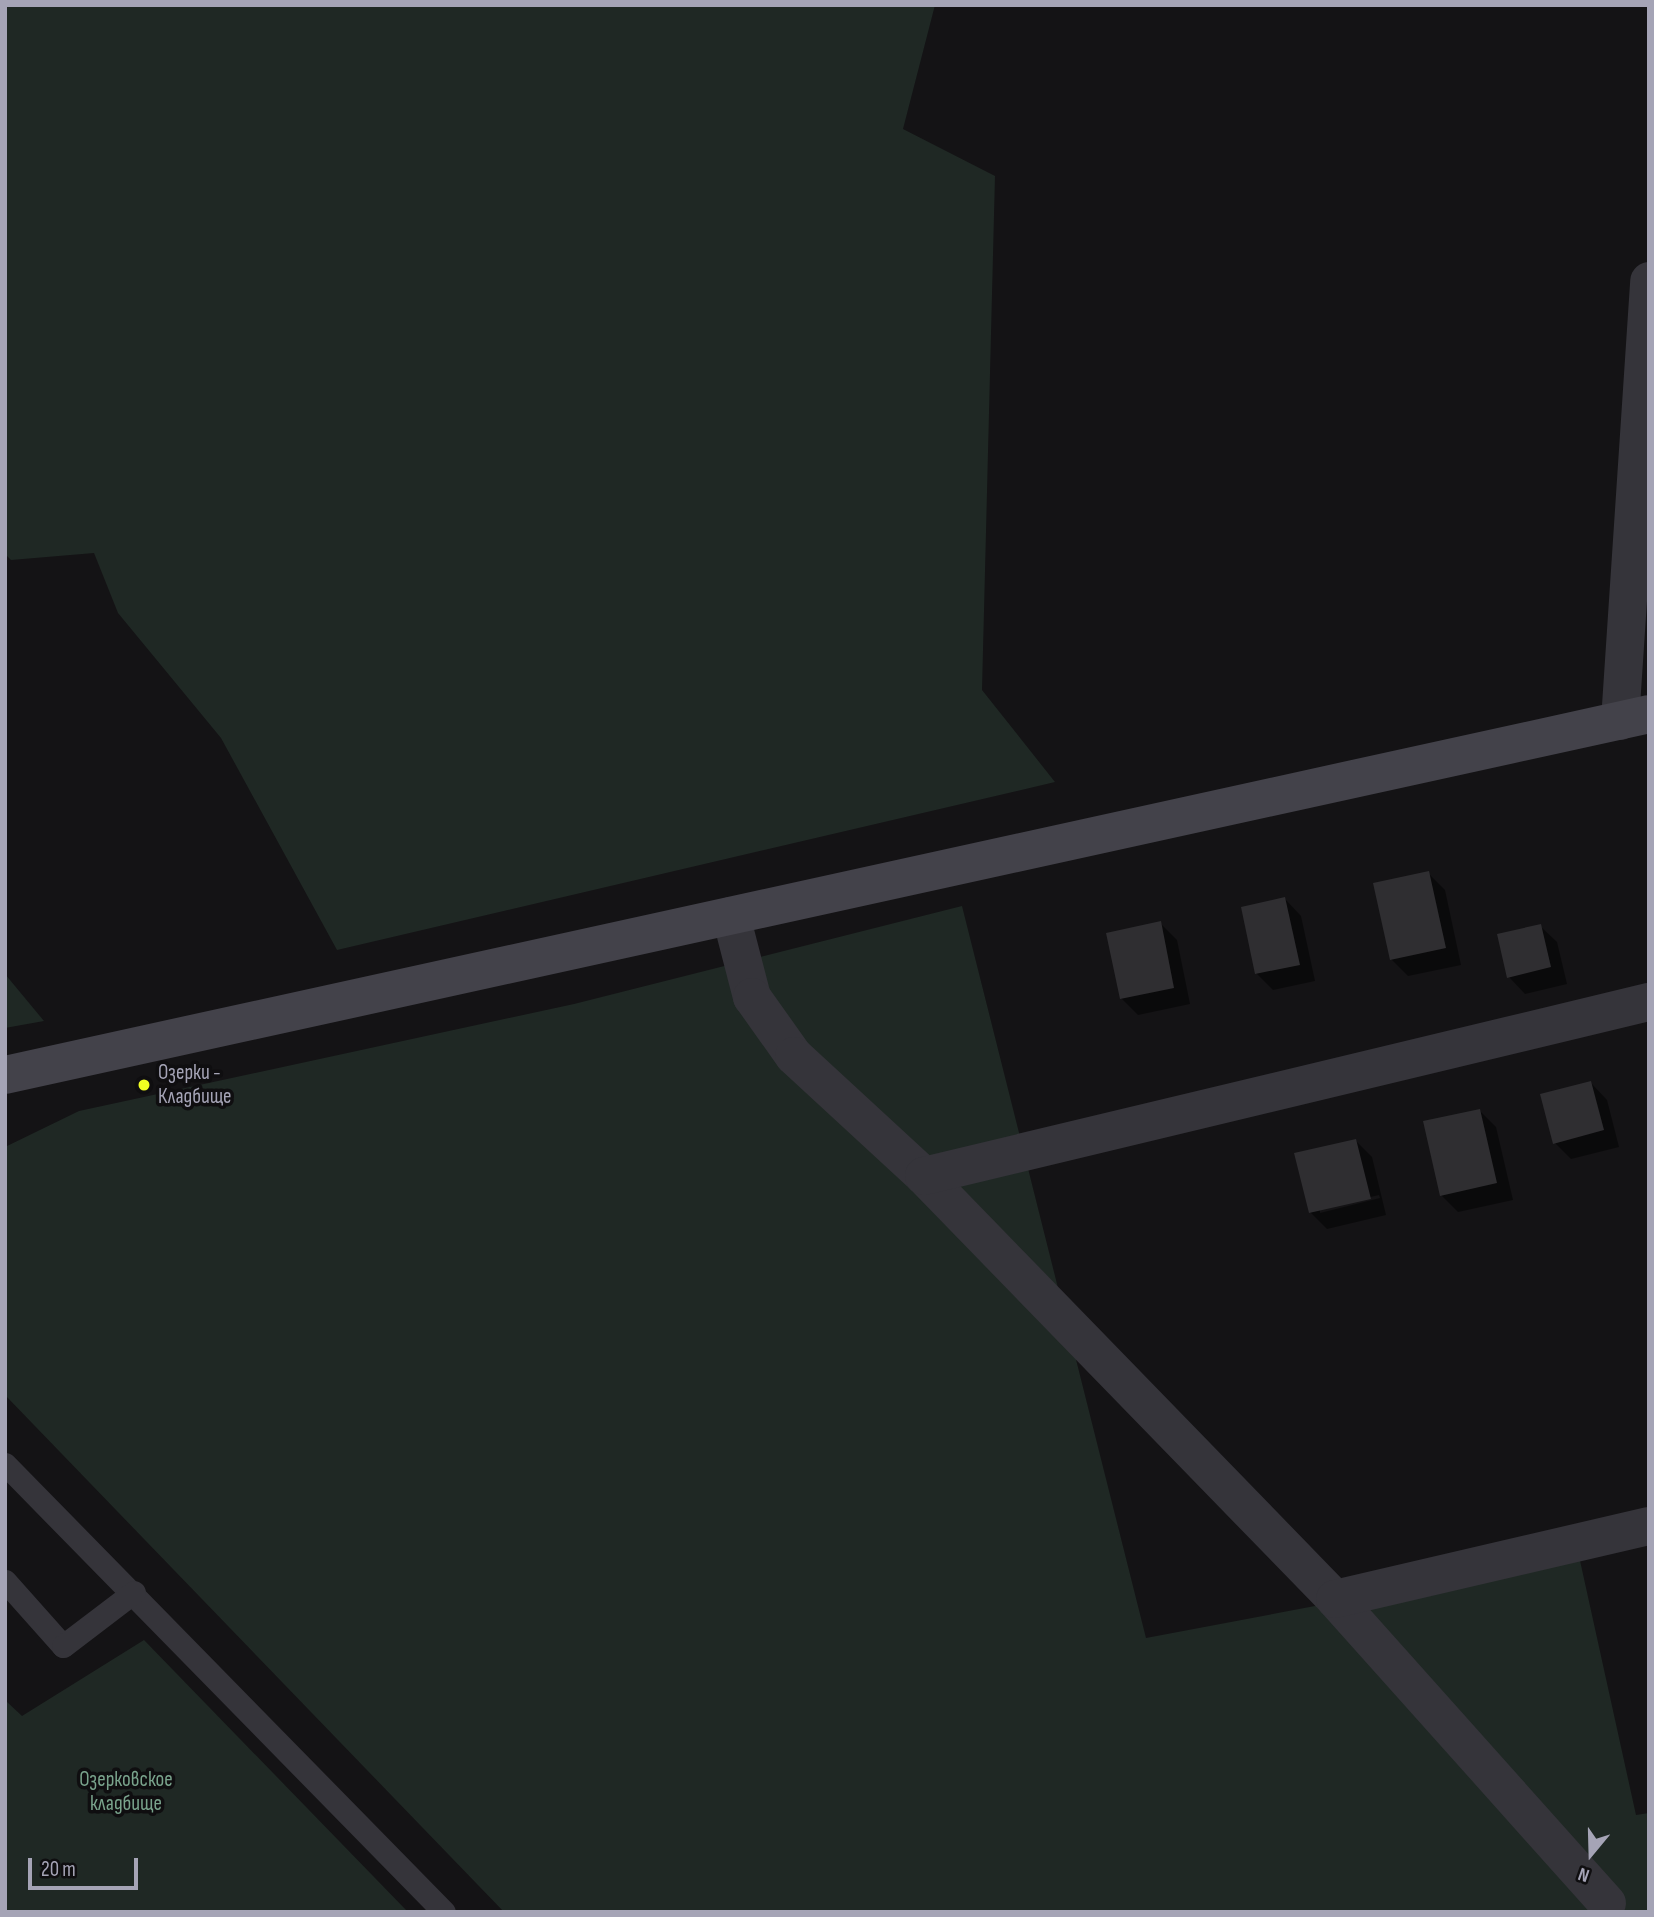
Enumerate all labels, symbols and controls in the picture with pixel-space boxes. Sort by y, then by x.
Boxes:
place label: Озерки - Кладбище [158,1060,232,1110]
marker: Озерки - Кладбище [136,1077,152,1093]
park label: Озерковское кладбище [79,1767,173,1817]
north arrow [1556,1819,1626,1889]
scale bar [32,1843,142,1887]
text: 20 m [41,1857,76,1882]
text: N [1575,1862,1593,1887]

